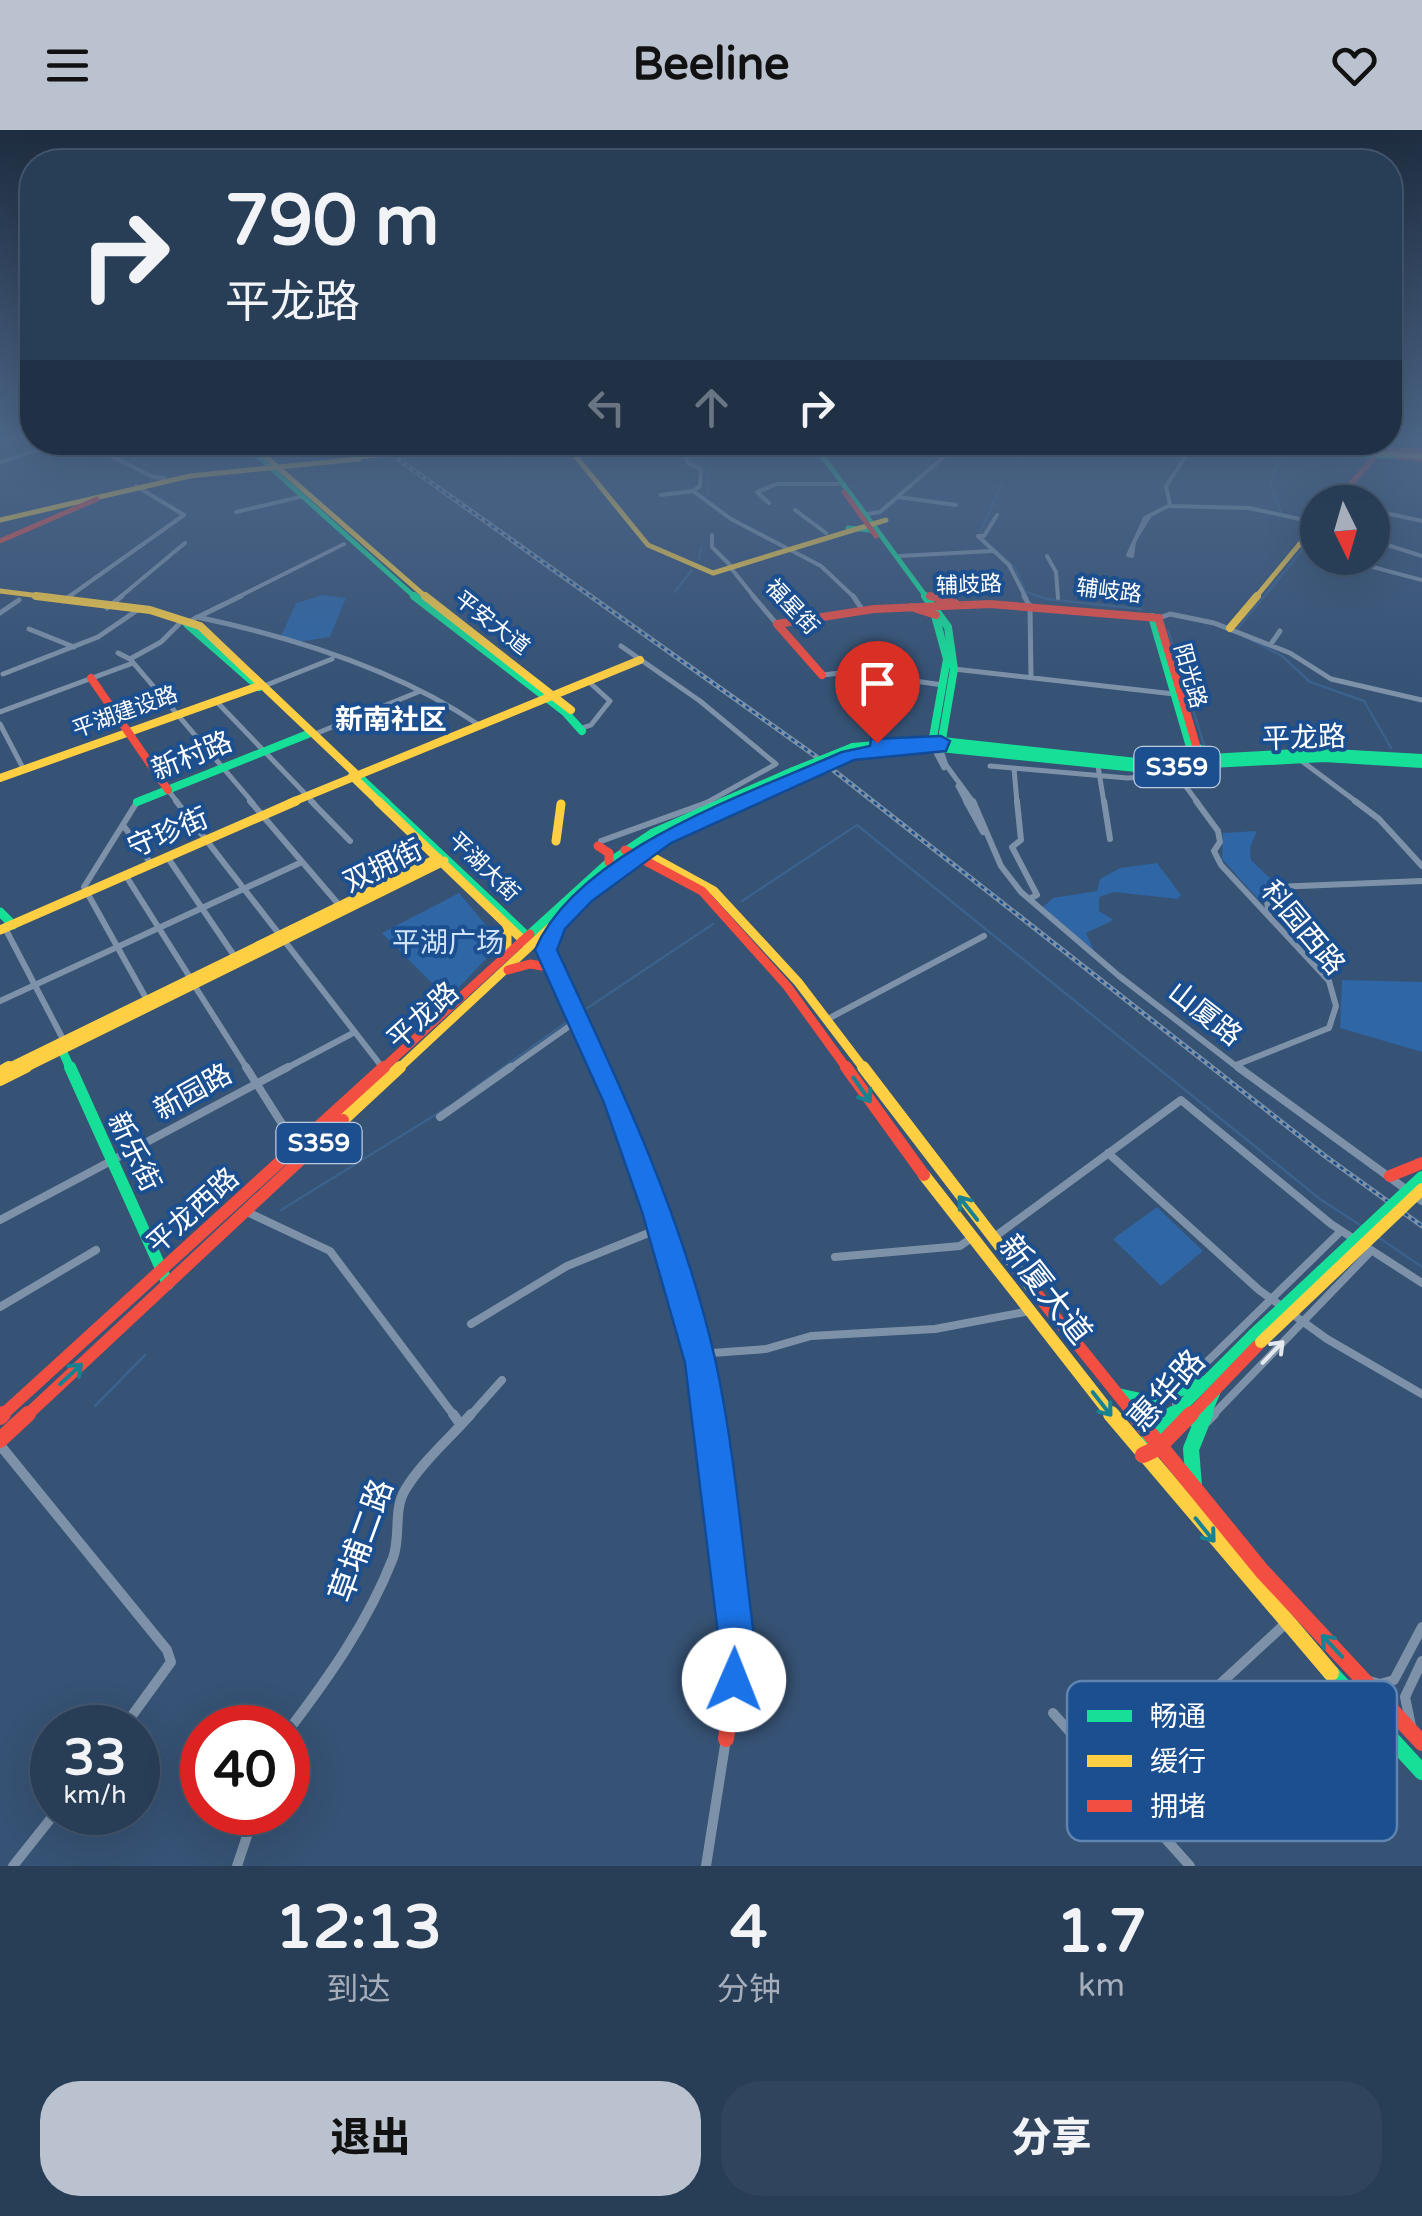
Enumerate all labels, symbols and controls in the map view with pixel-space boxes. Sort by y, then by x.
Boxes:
icon: menu [40,38,95,93]
text: Beeline [632,38,790,92]
icon: heart [1327,38,1382,93]
text: 790 m [225,180,439,264]
icon: right [60,190,190,320]
text: 平龙路 [225,276,360,330]
icon: left [579,380,634,435]
icon: ahead [684,380,739,435]
icon: right [789,380,844,435]
north arrow [1300,485,1390,575]
map controls [1300,485,1390,575]
street label: 辅歧路 [936,571,1002,599]
street label: 福星街 [760,574,824,640]
street label: 辅岐路 [1075,574,1143,608]
street label: 平安大道 [449,586,535,660]
pin [835,641,920,744]
street label: 阳光路 [1168,641,1212,711]
icon: arrive [850,656,905,711]
street label: 平湖建设路 [69,681,181,743]
district label: 新南社区 [335,703,447,737]
street label: 平龙路 [1261,720,1347,756]
street label: 新村路 [147,725,237,787]
road number: S359 [1134,747,1220,787]
street label: 守珍街 [123,801,213,865]
street label: 平湖大街 [443,827,525,907]
street label: 双拥街 [338,832,428,900]
street label: 科园西路 [1254,874,1352,982]
park label: 平湖广场 [392,926,504,960]
street label: 平龙路 [380,975,466,1057]
street label: 山厦路 [1161,975,1249,1053]
street label: 新园路 [148,1057,238,1127]
one-way arrow [851,1076,872,1104]
street label: 新乐街 [100,1107,168,1197]
road number: S359 [276,1123,362,1163]
street label: 平龙西路 [140,1161,246,1261]
one-way arrow [958,1195,979,1222]
street label: 新厦大道 [991,1228,1099,1352]
one-way arrow [1261,1340,1285,1365]
street label: 惠华路 [1121,1343,1213,1439]
one-way arrow [58,1363,83,1386]
one-way arrow [1091,1390,1113,1416]
street label: 草埔二路 [322,1474,402,1608]
one-way arrow [1194,1517,1216,1543]
position arrow [682,1628,786,1732]
one-way arrow [1320,1635,1344,1659]
legend [1067,1681,1397,1841]
text: 畅通 [1150,1700,1206,1734]
speed limit sign: 40 [180,1705,310,1835]
text: 33 [64,1728,126,1788]
text: 缓行 [1150,1745,1206,1779]
text: km/h [64,1780,126,1810]
text: 拥堵 [1150,1790,1206,1824]
text: 12:13 [275,1892,442,1964]
text: 4 [730,1892,768,1964]
text: 1.7 [1056,1896,1147,1968]
text: km [1078,1967,1125,2005]
text: 到达 [326,1971,390,2009]
text: 分钟 [717,1971,781,2009]
button: 退出 [40,2081,701,2196]
button: 分享 [721,2081,1382,2196]

